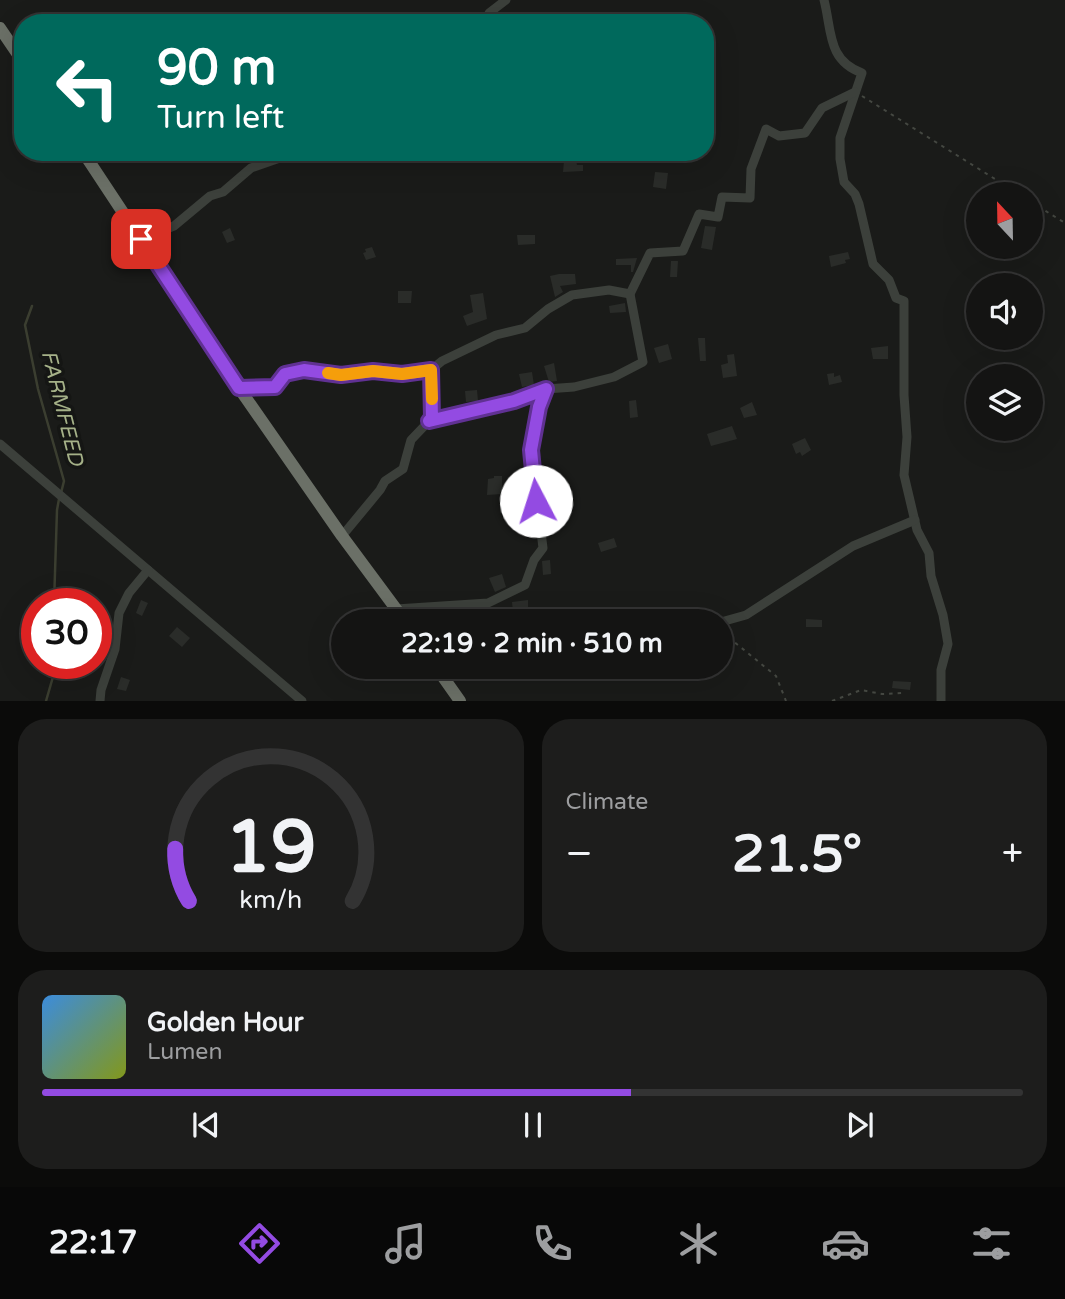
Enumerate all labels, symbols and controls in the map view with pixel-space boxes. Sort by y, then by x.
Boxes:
text: 90 m [157,39,276,98]
icon: left [42,42,133,133]
text: Turn left [157,99,284,137]
north arrow [966,182,1043,259]
map controls [966,182,1043,441]
pin [111,209,171,269]
icon: arrive [122,220,160,258]
button: sound [966,273,1043,350]
water label: FARMFEED [36,348,89,469]
button: layers [966,364,1043,441]
position arrow [499,464,573,538]
speed limit sign: 30 [21,588,112,679]
text: 22:19 · 2 min · 510 m [401,628,663,659]
text: Climate [566,788,648,816]
text: 19 [225,805,316,893]
text: 21.5° [732,823,862,886]
text: − [566,831,593,877]
text: + [1002,831,1023,877]
text: km/h [239,885,302,915]
text: Golden Hour [147,1007,304,1038]
text: Lumen [147,1038,222,1066]
icon: previous [187,1106,225,1144]
icon: pause [514,1106,552,1144]
icon: next [841,1106,879,1144]
icon: directions [235,1219,284,1268]
icon: music [381,1219,430,1268]
icon: phone [528,1219,577,1268]
icon: climate [674,1219,723,1268]
icon: car [821,1219,870,1268]
icon: filters [967,1219,1016,1268]
text: 22:17 [49,1224,137,1262]

